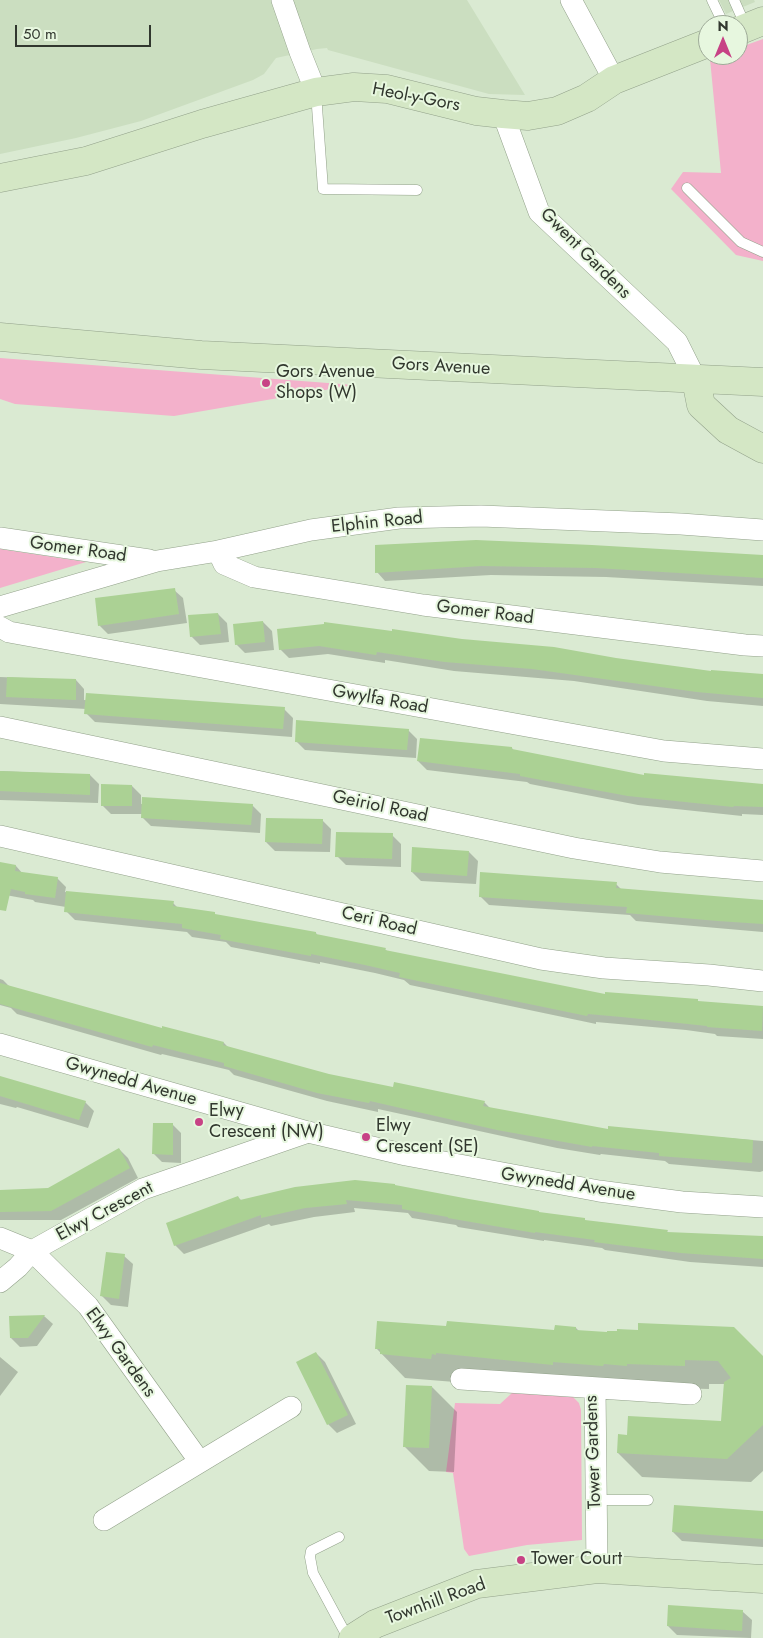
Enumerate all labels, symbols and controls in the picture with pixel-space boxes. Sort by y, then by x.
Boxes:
scale bar [18,15,154,47]
north arrow [698,15,748,65]
text: N [717,16,729,36]
text: 50 m [23,23,57,45]
street label: Heol-y-Gors [370,79,462,117]
street label: Gwent Gardens [535,204,635,304]
street label: Gors Avenue [391,354,491,380]
place label: Gors Avenue Shops (W) [276,362,375,404]
marker: Gors Avenue Shops (W) [260,377,272,389]
street label: Elphin Road [330,507,424,539]
street label: Gomer Road [28,533,128,567]
street label: Gomer Road [435,596,535,630]
street label: Gwylfa Road [330,681,430,719]
street label: Geiriol Road [330,786,430,828]
street label: Ceri Road [339,903,419,941]
street label: Gwynedd Avenue [63,1053,199,1111]
place label: Elwy Crescent (NW) [209,1101,324,1144]
marker: Elwy Crescent (NW) [193,1116,205,1128]
place label: Elwy Crescent (SE) [376,1116,479,1158]
marker: Elwy Crescent (SE) [360,1131,372,1143]
street label: Gwynedd Avenue [499,1164,637,1206]
street label: Elwy Crescent [53,1177,157,1247]
street label: Elwy Gardens [80,1304,160,1402]
street label: Tower Gardens [581,1395,607,1509]
place label: Tower Court [531,1549,622,1571]
marker: Tower Court [515,1554,527,1566]
street label: Townhill Road [383,1574,489,1630]

